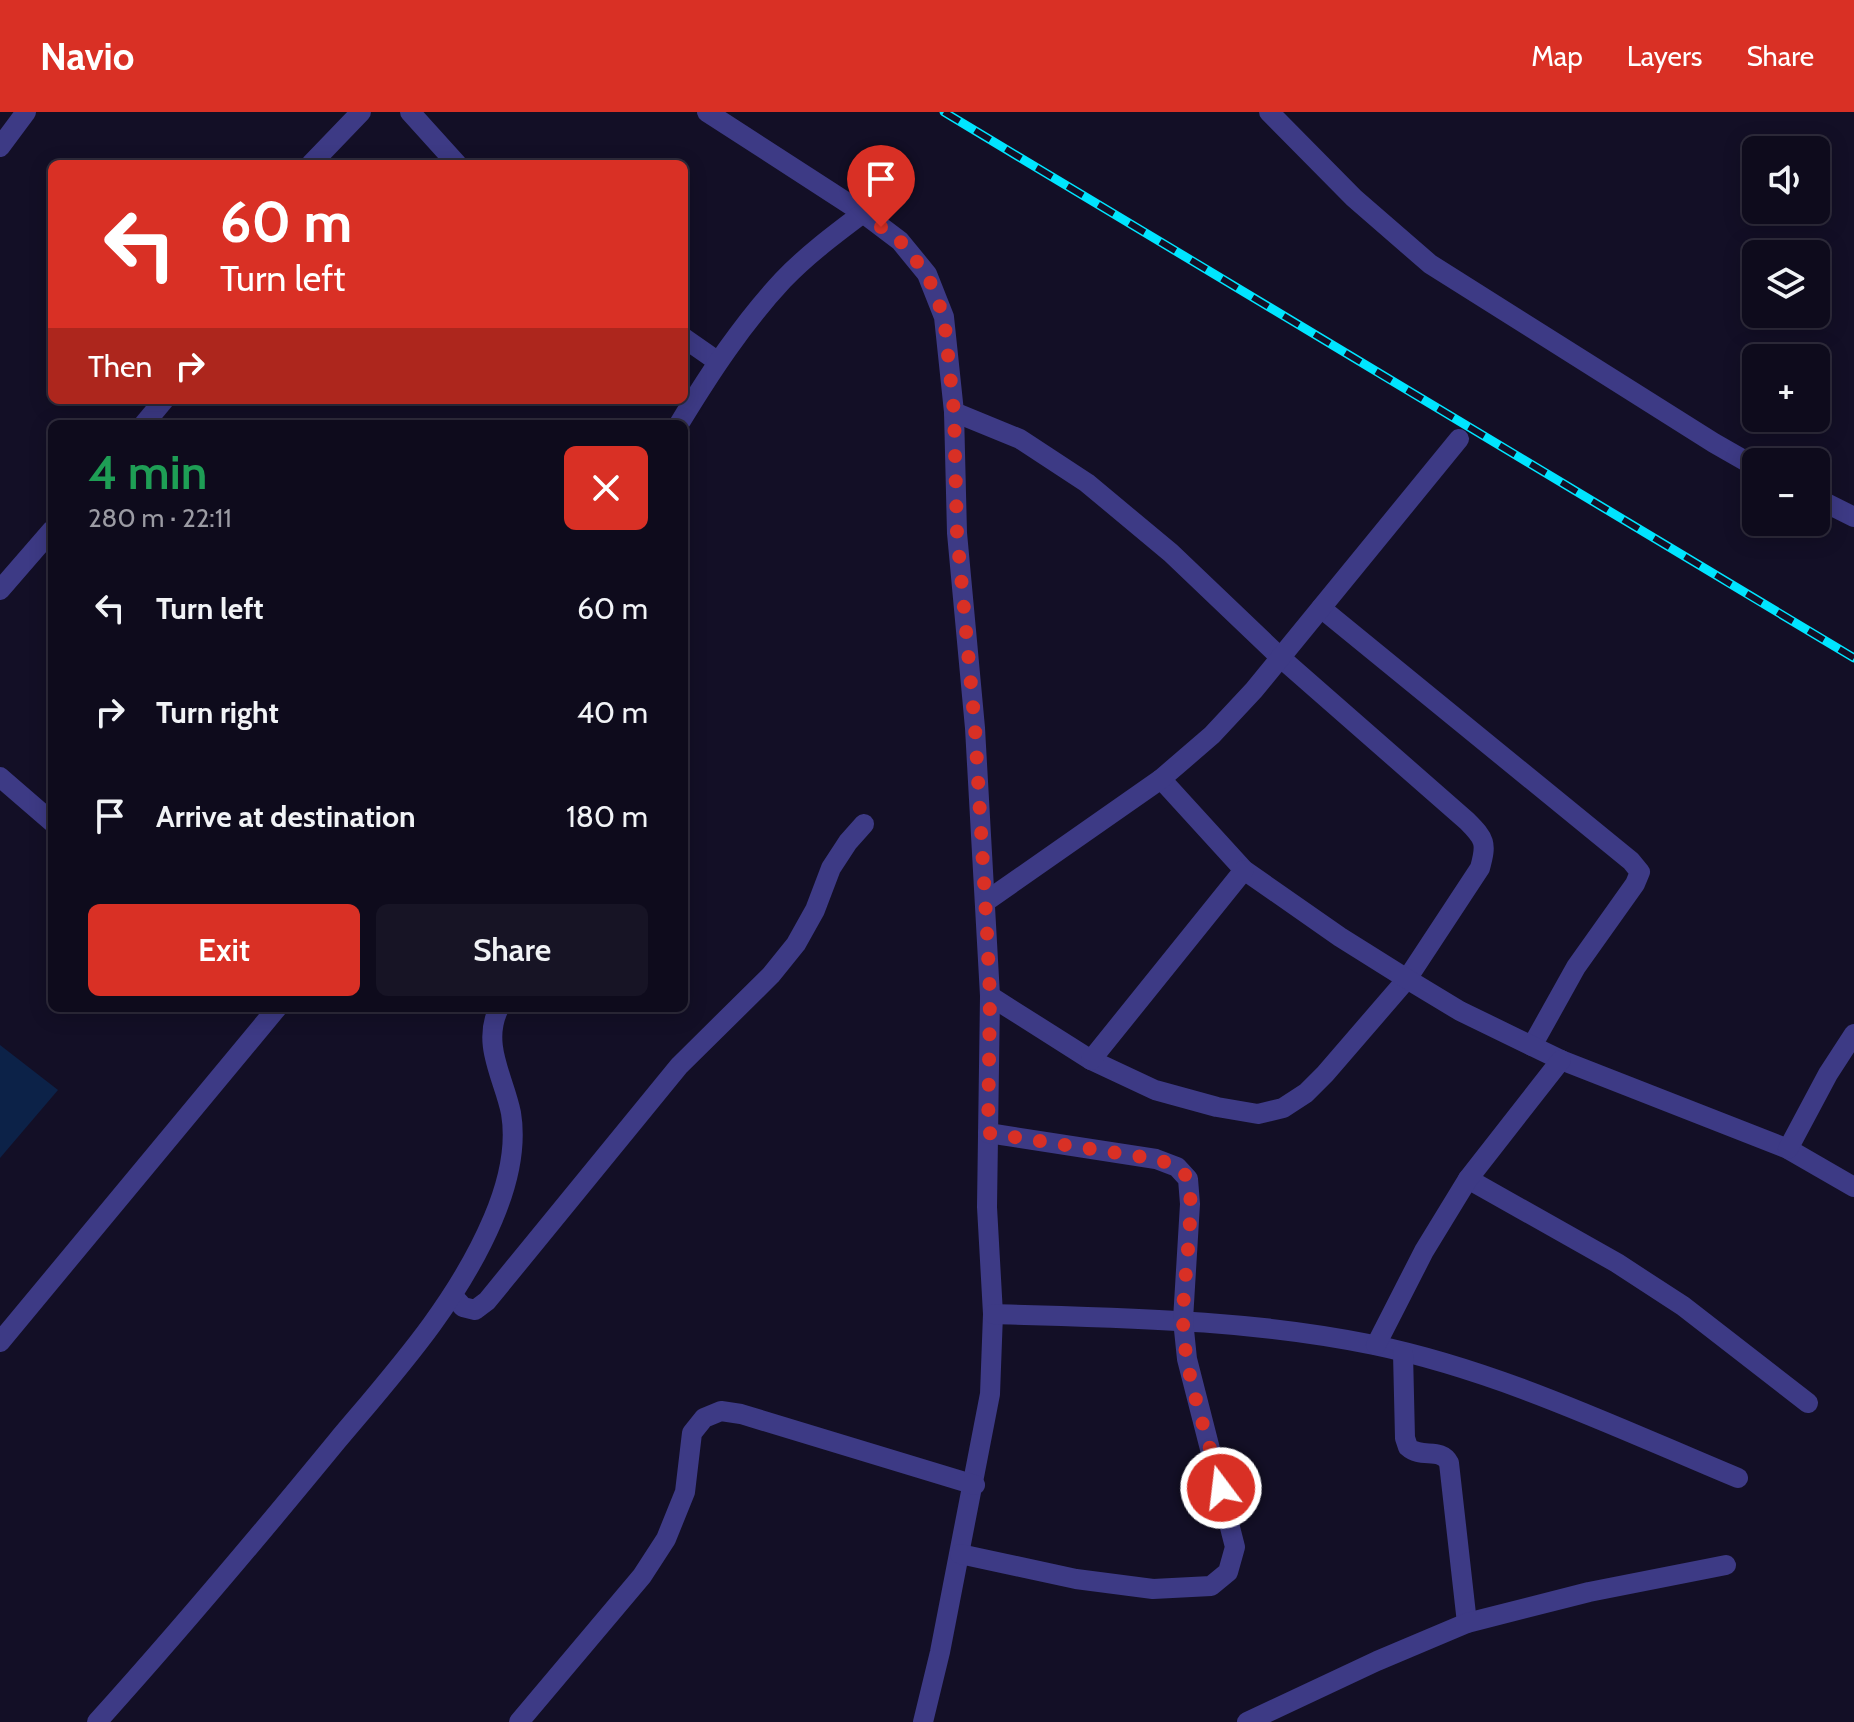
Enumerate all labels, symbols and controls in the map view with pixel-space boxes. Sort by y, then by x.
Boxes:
text: Navio [40,33,134,80]
text: Map [1531,39,1583,73]
text: Layers [1627,39,1702,73]
text: Share [1746,39,1814,73]
map controls [1742,136,1830,536]
button: sound [1742,136,1830,224]
pin [847,145,915,227]
icon: arrive [859,157,903,201]
text: 60 m [220,188,352,256]
icon: left [88,192,192,296]
button: layers [1742,240,1830,328]
text: Turn left [220,256,345,300]
icon: right [168,344,212,388]
button: + [1742,344,1830,432]
text: Then [88,348,152,385]
text: 4 min [88,443,207,501]
button: close [564,446,648,530]
button: − [1742,448,1830,536]
text: 280 m · 22:11 [88,502,232,534]
icon: left [88,586,132,630]
text: Turn left [156,590,264,627]
text: 60 m [577,590,648,627]
icon: right [88,690,132,734]
text: Turn right [156,694,279,731]
text: 40 m [577,694,648,731]
icon: arrive [88,794,132,838]
text: Arrive at destination [156,798,416,835]
text: 180 m [566,798,648,835]
button: Exit [88,904,360,996]
button: Share [376,904,648,996]
position arrow [1179,1446,1263,1530]

